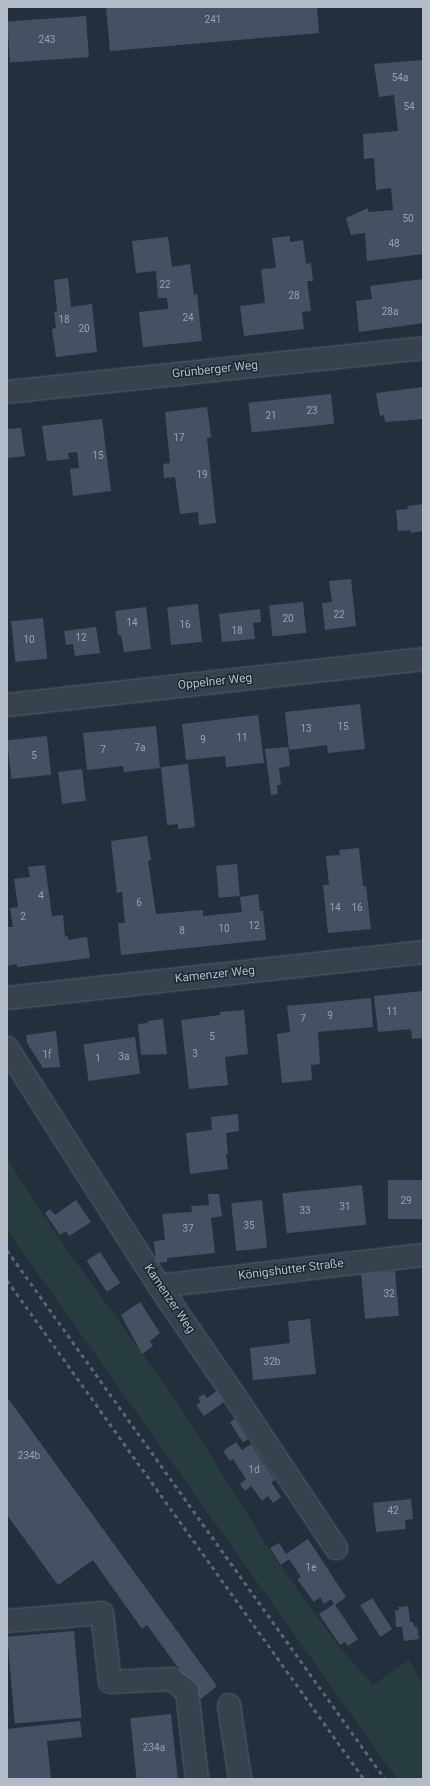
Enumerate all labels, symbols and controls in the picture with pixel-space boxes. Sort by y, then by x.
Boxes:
house number: 241 [205,14,221,26]
house number: 243 [39,34,55,46]
house number: 54a [392,72,408,84]
house number: 54 [403,101,415,113]
house number: 50 [402,213,414,225]
house number: 48 [388,238,400,250]
house number: 22 [159,279,171,291]
house number: 28 [288,290,300,302]
house number: 28a [382,306,398,318]
house number: 24 [182,312,194,324]
house number: 18 [58,314,70,326]
house number: 20 [78,323,90,335]
street label: Grünberger Weg [171,358,259,382]
house number: 23 [306,405,318,417]
house number: 21 [265,410,277,422]
house number: 17 [173,432,185,444]
house number: 15 [92,450,104,462]
house number: 19 [196,469,208,481]
house number: 22 [333,609,345,621]
house number: 20 [282,613,294,625]
house number: 14 [126,617,138,629]
house number: 16 [179,619,191,631]
house number: 18 [231,625,243,637]
house number: 12 [75,632,87,644]
house number: 10 [23,634,35,646]
street label: Oppelner Weg [177,671,253,693]
house number: 15 [337,721,349,733]
house number: 13 [300,723,312,735]
house number: 11 [236,732,248,744]
house number: 9 [200,734,206,746]
house number: 7a [134,742,146,754]
house number: 7 [100,744,106,756]
house number: 5 [31,750,37,762]
house number: 4 [38,890,44,902]
house number: 6 [136,897,142,909]
house number: 14 [329,902,341,914]
house number: 16 [351,902,363,914]
house number: 2 [20,911,26,923]
house number: 12 [248,920,260,932]
house number: 10 [218,923,230,935]
house number: 8 [179,925,185,937]
street label: Kamenzer Weg [174,964,256,986]
house number: 11 [386,1006,398,1018]
house number: 9 [327,1010,333,1022]
house number: 7 [300,1013,306,1025]
house number: 5 [209,1031,215,1043]
house number: 3 [192,1048,198,1060]
house number: 1f [42,1049,52,1061]
house number: 3a [118,1051,130,1063]
house number: 1 [95,1053,101,1065]
house number: 29 [400,1195,412,1207]
house number: 31 [339,1201,351,1213]
house number: 33 [299,1205,311,1217]
house number: 35 [243,1220,255,1232]
house number: 37 [182,1223,194,1235]
street label: Königshütter Straße [237,1256,345,1284]
street label: Kamenzer Weg [141,1262,197,1336]
house number: 32 [383,1288,395,1300]
house number: 32b [264,1356,280,1368]
house number: 234b [18,1450,40,1462]
house number: 1d [248,1464,260,1476]
house number: 42 [387,1505,399,1517]
house number: 1e [306,1562,316,1574]
house number: 234a [143,1742,165,1754]

